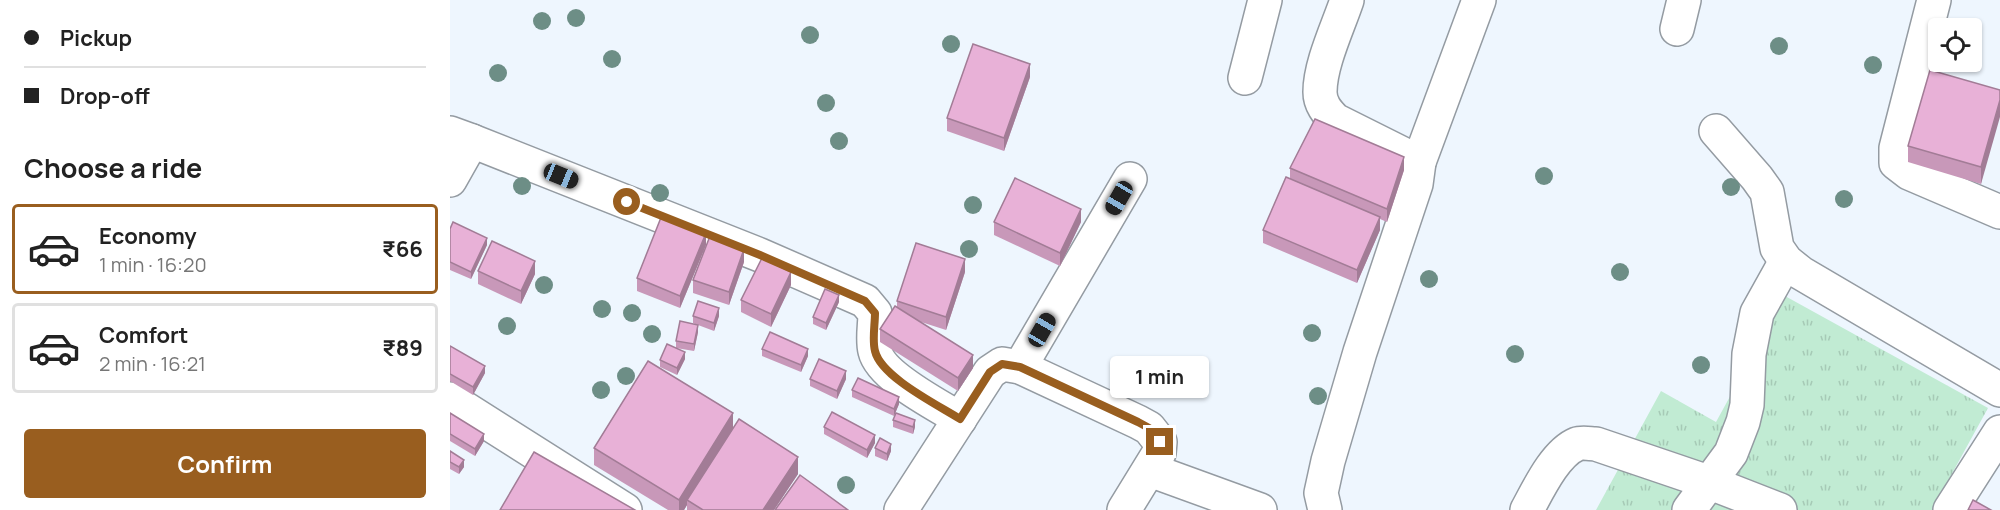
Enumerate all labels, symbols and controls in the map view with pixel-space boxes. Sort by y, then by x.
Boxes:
map controls [1928,18,1982,72]
button: locate [1928,18,1982,72]
text: Pickup [60,23,132,53]
text: Drop-off [60,81,150,111]
text: Choose a ride [24,149,202,186]
car [541,161,581,191]
car [1102,178,1136,218]
route start [613,188,640,215]
text: Economy [99,221,197,251]
icon: car [27,222,81,276]
text: ₹66 [382,234,423,264]
text: 1 min · 16:20 [99,251,207,278]
car [1025,310,1059,350]
text: Comfort [99,320,188,350]
icon: car [27,321,81,375]
text: ₹89 [382,333,423,363]
text: 2 min · 16:21 [99,350,206,377]
callout: 1 min [1110,355,1210,397]
text: 1 min [1135,363,1184,390]
route end [1146,428,1173,455]
button: Confirm [24,429,426,498]

